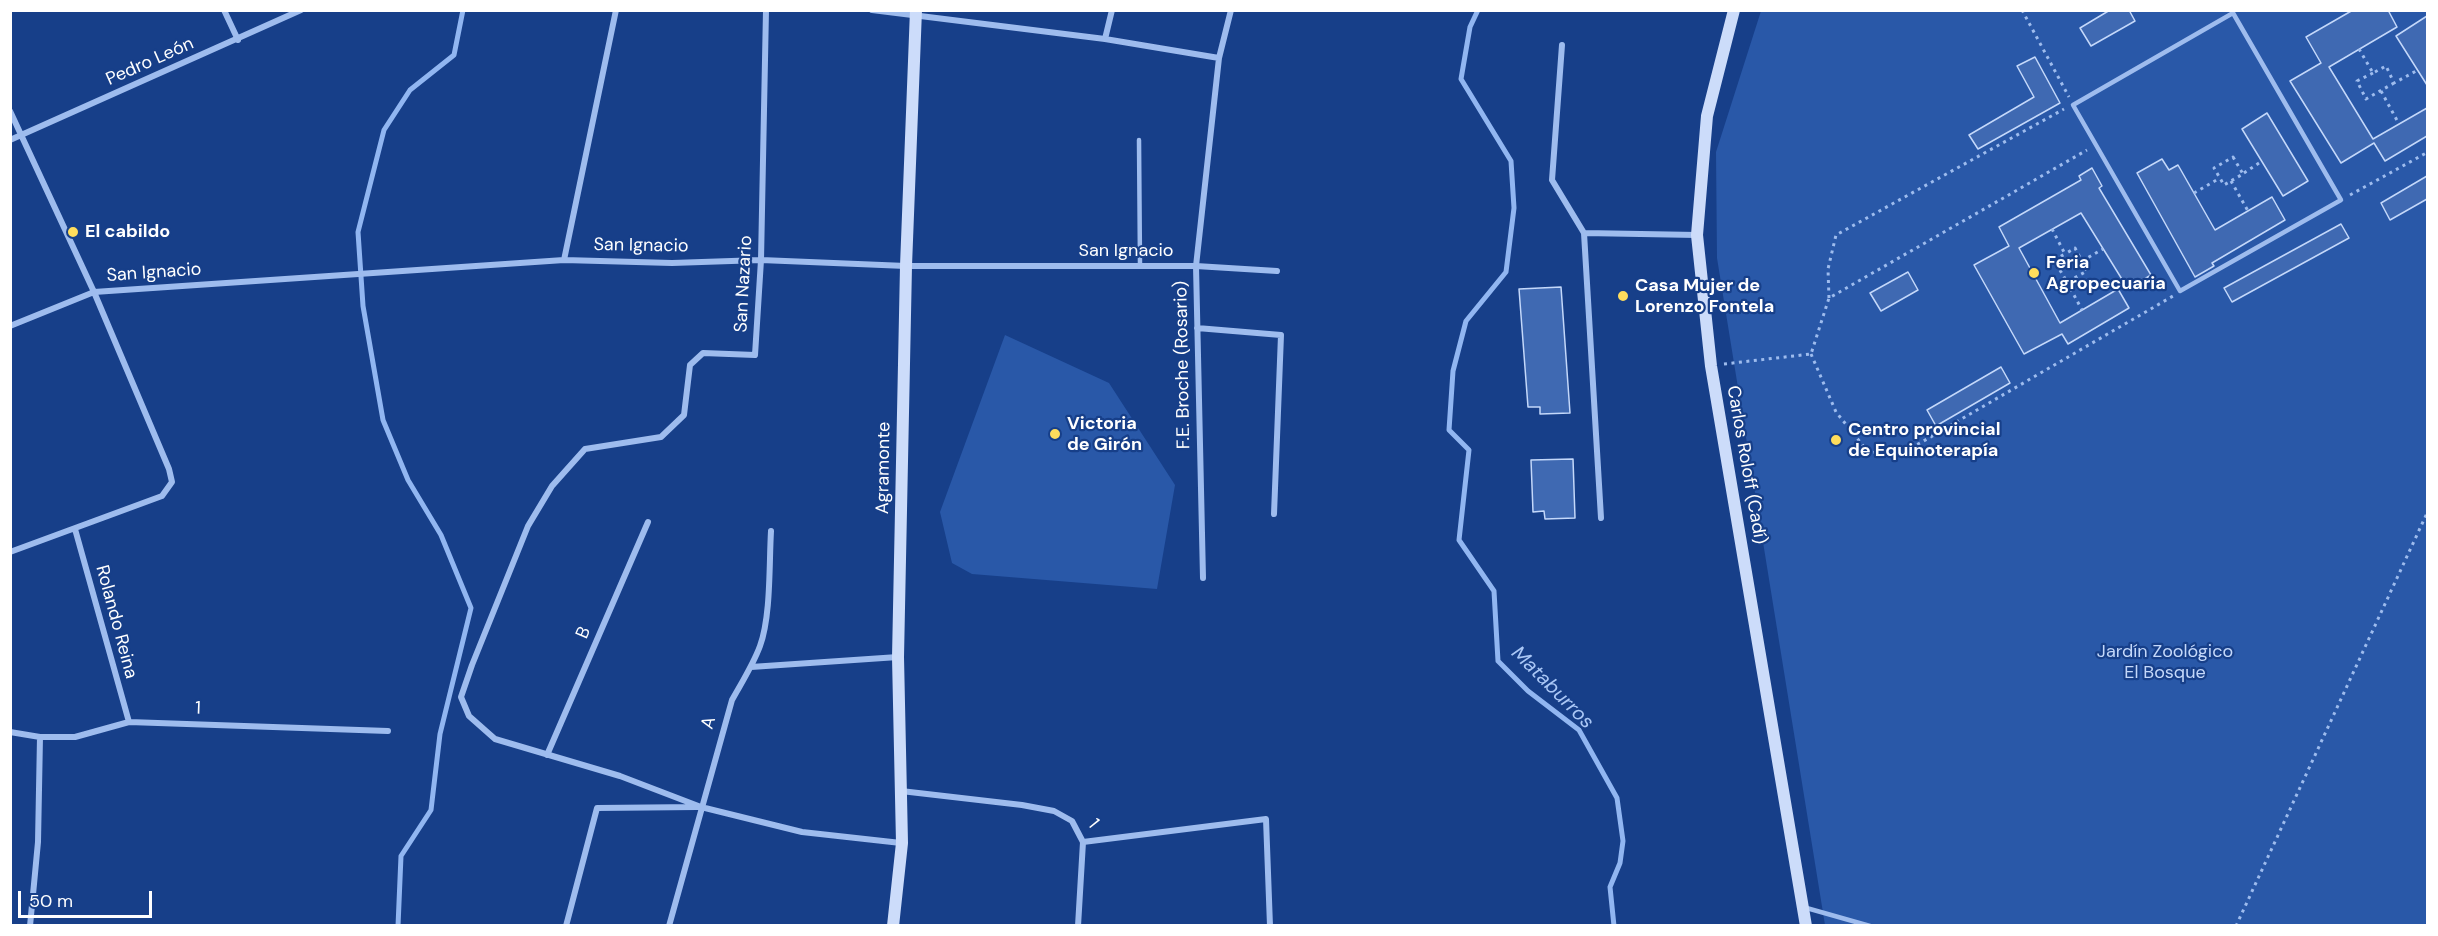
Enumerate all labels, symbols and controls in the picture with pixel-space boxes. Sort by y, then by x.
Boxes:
street label: Pedro León [103,33,197,91]
place label: El cabildo [85,221,170,243]
marker: El cabildo [66,225,80,239]
street label: San Ignacio [593,234,689,258]
street label: San Nazario [731,235,757,333]
street label: San Ignacio [1078,240,1174,262]
place label: Feria Agropecuaria [2046,252,2166,294]
street label: San Ignacio [106,259,202,287]
marker: Feria Agropecuaria [2027,266,2041,280]
place label: Casa Mujer de Lorenzo Fontela [1635,275,1774,318]
street label: F.E. Broche (Rosario) [1171,281,1195,449]
marker: Casa Mujer de Lorenzo Fontela [1616,289,1630,303]
street label: Carlos Roloff (Cadí) [1721,384,1771,546]
place label: Victoria de Girón [1067,413,1142,456]
place label: Centro provincial de Equinoterapía [1848,419,2000,462]
street label: Agramonte [872,422,896,514]
marker: Victoria de Girón [1048,427,1062,441]
marker: Centro provincial de Equinoterapía [1829,433,1843,447]
street label: Rolando Reina [90,563,142,681]
street label: B [572,624,596,642]
park label: Jardín Zoológico El Bosque [2097,641,2233,684]
water label: Mataburros [1506,642,1598,734]
street label: 1 [195,698,201,720]
street label: A [697,714,721,732]
street label: 1 [1083,815,1103,833]
scale bar [21,879,154,917]
text: 50 m [29,889,73,913]

